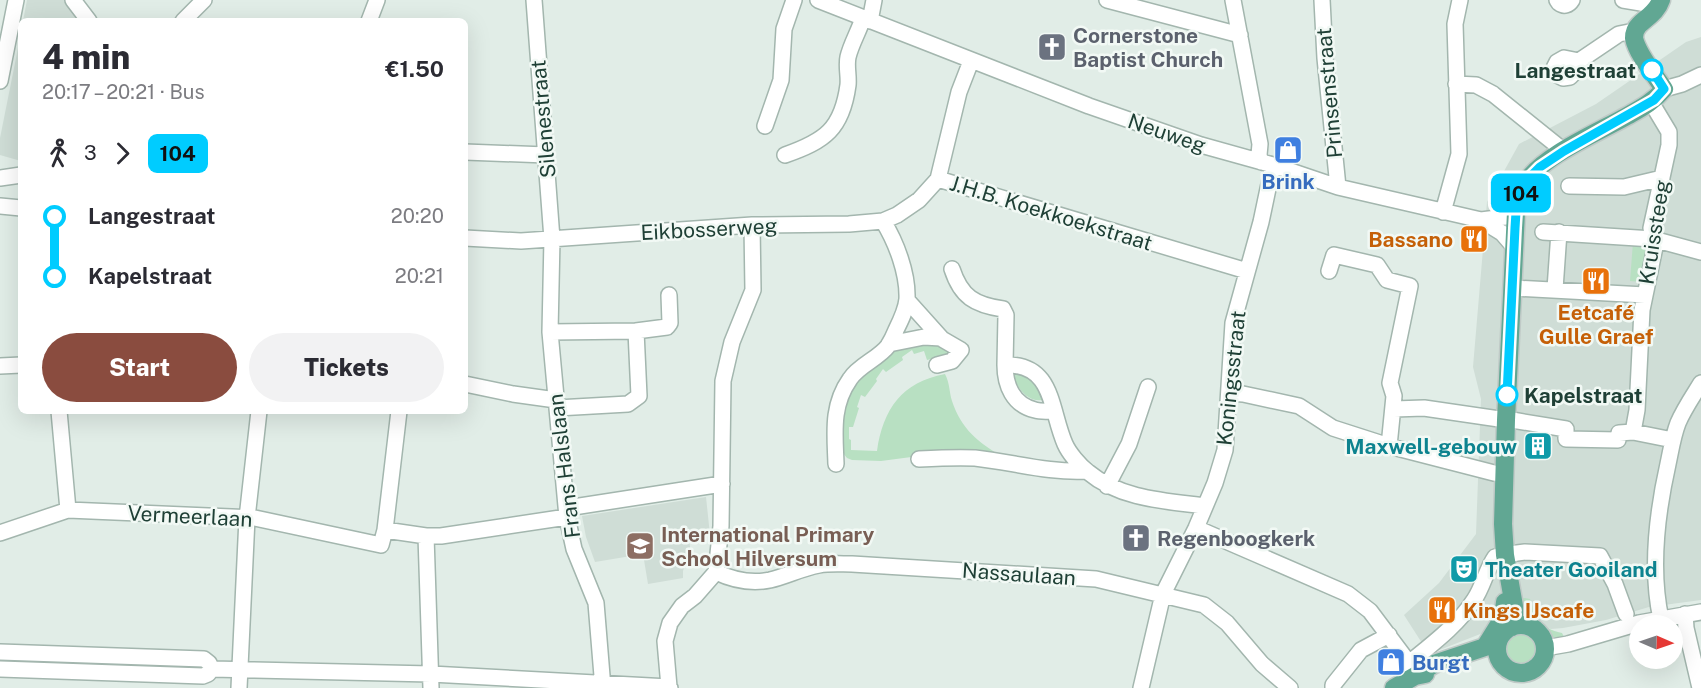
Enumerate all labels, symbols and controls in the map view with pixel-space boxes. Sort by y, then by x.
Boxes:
place label: Cornerstone Baptist Church [1073,23,1223,72]
street label: Prinsenstraat [1311,27,1347,159]
church icon: Cornerstone Baptist Church [1036,31,1068,63]
text: 4 min [42,38,130,76]
text: €1.50 [385,56,444,82]
place label: Langestraat [1514,58,1636,83]
street label: Silenestraat [525,59,561,179]
marker: Langestraat [1641,59,1663,81]
text: 20:17 – 20:21 · Bus [42,80,205,104]
street label: Neuweg [1125,108,1209,158]
shop icon: Brink [1272,134,1304,166]
icon: walk [42,137,75,170]
icon: forward [106,137,139,170]
text: 3 [84,141,97,165]
text: 104 [160,141,196,166]
place label: Brink [1261,169,1315,194]
street label: J.H.B. Koekkoekstraat [947,170,1155,256]
line badge: 104 [1486,174,1556,212]
street label: Kruissteeg [1633,178,1675,286]
text: 104 [1503,181,1539,206]
text: Langestraat [88,203,215,229]
text: 20:20 [391,204,444,228]
street label: Eikbosserweg [640,213,778,245]
restaurant icon: Bassano [1458,223,1490,255]
place label: Bassano [1368,227,1453,252]
text: Kapelstraat [88,263,212,289]
text: 20:21 [395,264,444,288]
restaurant icon: Eetcafé Gulle Graef [1580,265,1612,297]
place label: Eetcafé Gulle Graef [1539,300,1653,349]
street label: Koningsstraat [1211,309,1251,447]
button: Start [42,333,237,402]
button: Tickets [249,333,444,402]
place label: Kapelstraat [1524,383,1643,408]
marker: Kapelstraat [1496,384,1518,406]
street label: Frans Halslaan [543,392,585,540]
building icon: Maxwell-gebouw [1522,430,1554,462]
place label: Maxwell-gebouw [1345,434,1517,459]
street label: Vermeerlaan [127,500,253,532]
place label: International Primary School Hilversum [661,522,874,571]
church icon: Regenboogkerk [1120,522,1152,554]
place label: Regenboogkerk [1157,526,1315,551]
school or university icon: International Primary School Hilversum [624,530,656,562]
theatre icon: Theater Gooiland [1448,553,1480,585]
place label: Theater Gooiland [1485,557,1658,582]
street label: Nassaulaan [961,558,1077,590]
restaurant icon: Kings IJscafe [1426,594,1458,626]
place label: Kings IJscafe [1463,598,1594,623]
north arrow [1629,615,1683,669]
map controls [1629,615,1683,669]
shop icon: Burgt [1375,646,1407,678]
place label: Burgt [1412,650,1470,675]

